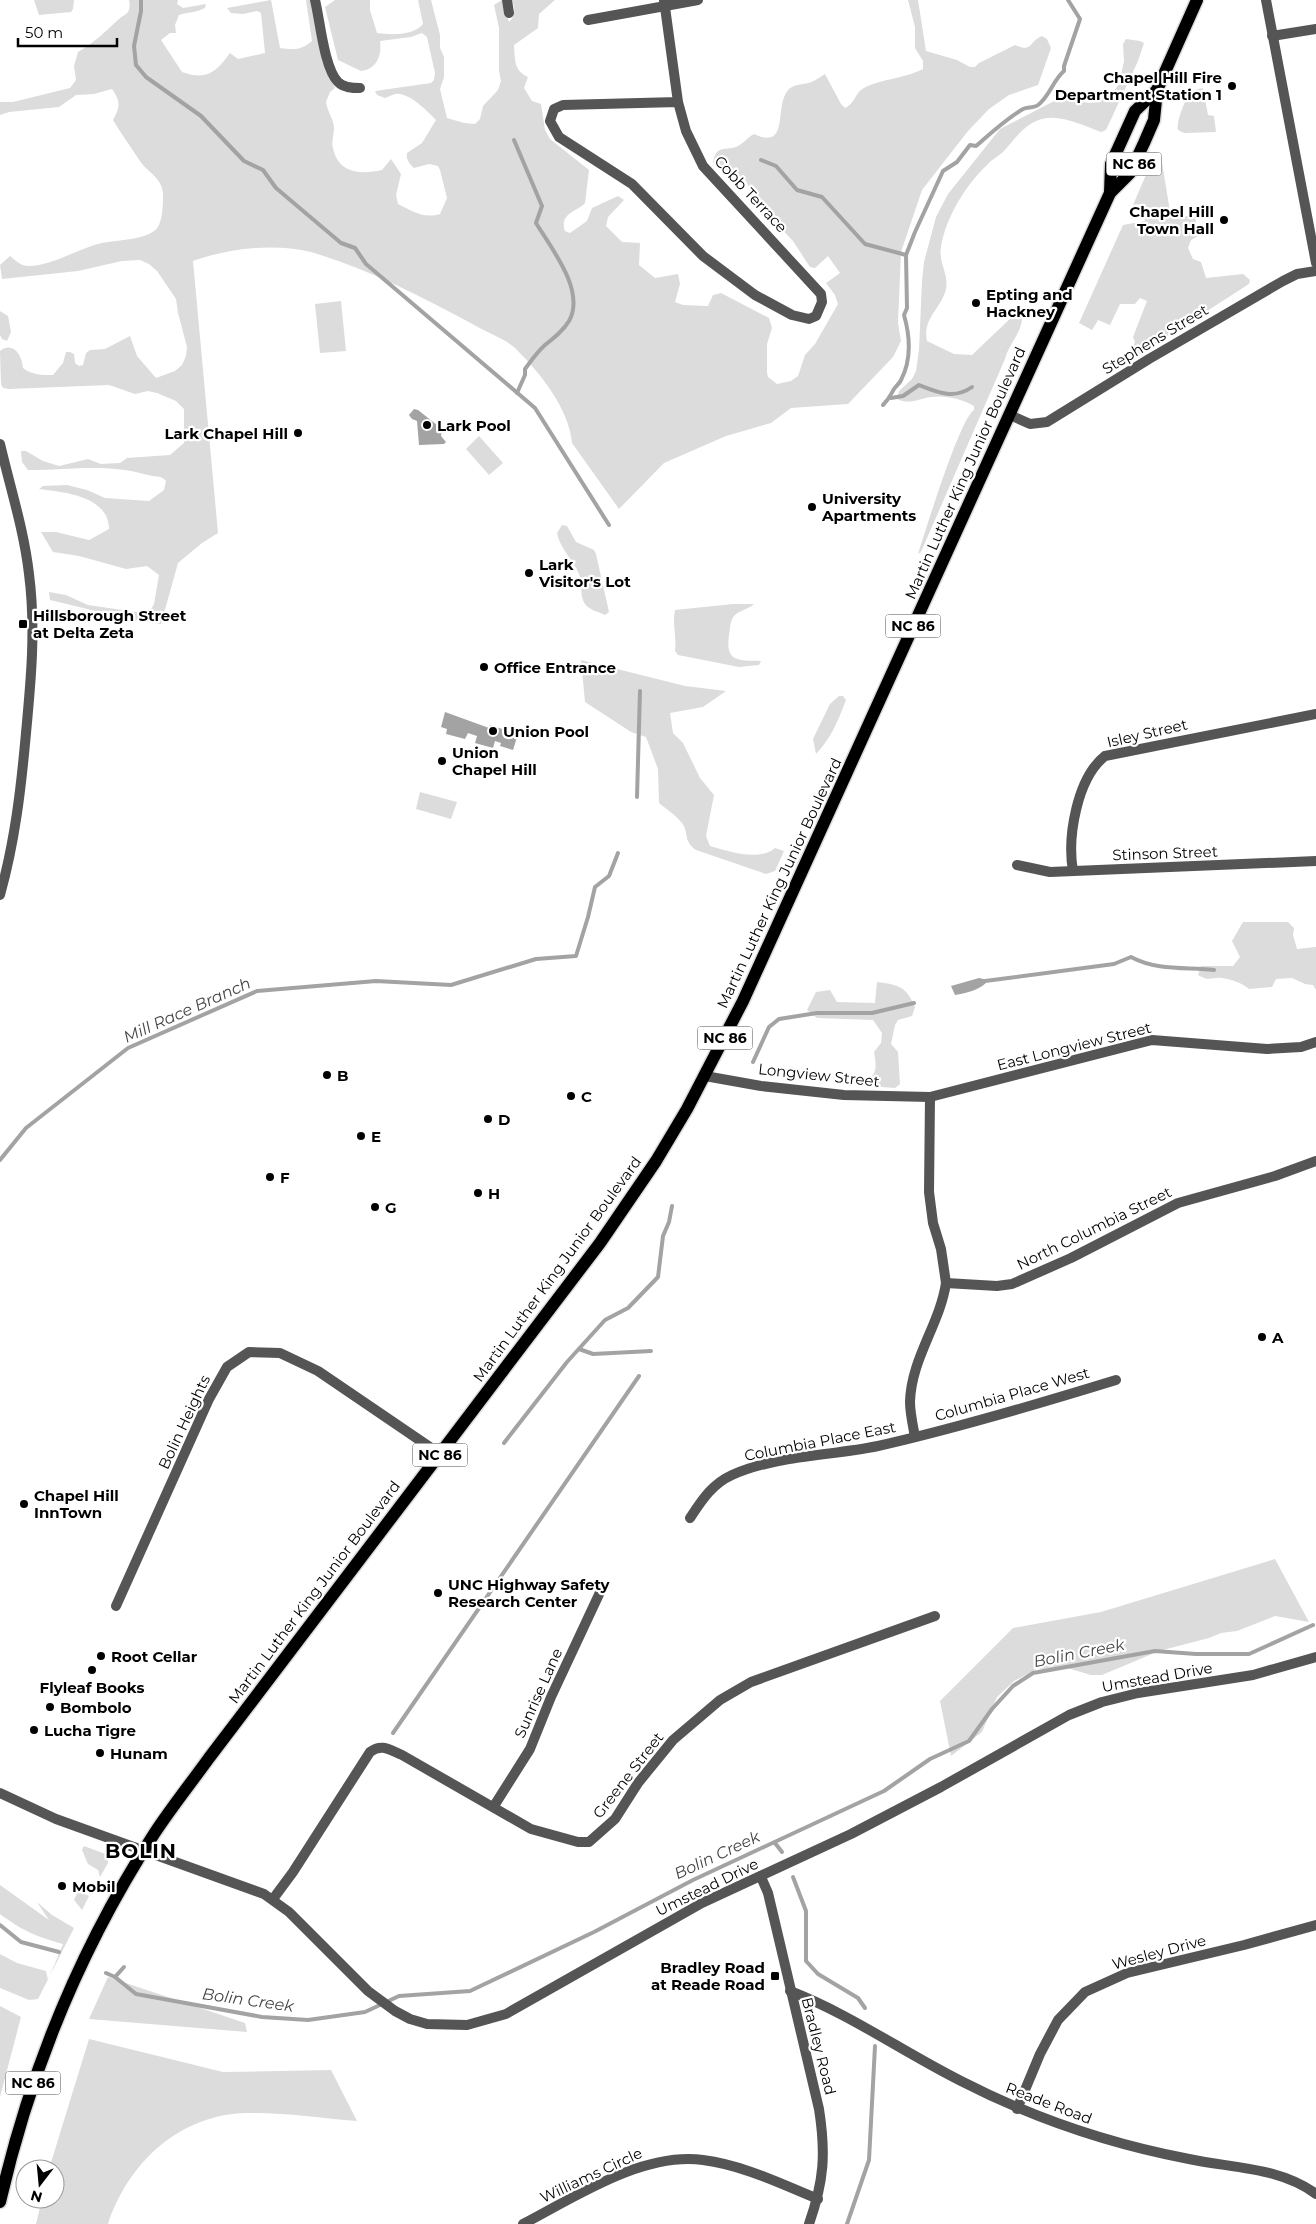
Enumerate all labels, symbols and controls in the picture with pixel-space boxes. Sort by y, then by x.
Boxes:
scale bar [18,15,116,47]
text: 50 m [25,23,63,42]
place label: Chapel Hill Fire Department Station 1 [1055,68,1222,104]
marker: Chapel Hill Fire Department Station 1 [1226,80,1238,92]
street label: Cobb Terrace [711,152,791,236]
road number: NC 86 [1106,152,1162,175]
place label: Chapel Hill Town Hall [1129,202,1214,238]
marker: Chapel Hill Town Hall [1218,214,1230,226]
place label: Epting and Hackney [986,285,1073,321]
marker: Epting and Hackney [970,297,982,309]
street label: Stephens Street [1099,300,1211,378]
street label: Martin Luther King Junior Boulevard [901,344,1029,602]
place label: Lark Pool [437,416,511,435]
marker: Lark Pool [421,419,433,431]
place label: Lark Chapel Hill [164,424,288,443]
marker: Lark Chapel Hill [292,427,304,439]
place label: University Apartments [821,489,916,525]
marker: University Apartments [806,501,818,513]
place label: Lark Visitor's Lot [538,555,631,591]
marker: Lark Visitor's Lot [523,567,535,579]
place label: Hillsborough Street at Delta Zeta [33,606,187,642]
road number: NC 86 [886,614,940,638]
marker: Hillsborough Street at Delta Zeta [17,618,29,630]
place label: Office Entrance [494,658,616,677]
marker: Office Entrance [478,661,490,673]
street label: Isley Street [1105,714,1189,752]
place label: Union Pool [503,722,589,741]
marker: Union Pool [487,725,499,737]
place label: Union Chapel Hill [452,743,537,779]
marker: Union Chapel Hill [436,755,448,767]
street label: Martin Luther King Junior Boulevard [712,755,846,1011]
street label: Stinson Street [1112,842,1218,864]
water label: Mill Race Branch [120,973,254,1047]
street label: East Longview Street [995,1018,1153,1074]
road number: NC 86 [698,1026,752,1050]
street label: Longview Street [757,1059,881,1091]
place label: B [337,1066,348,1085]
marker: B [321,1069,333,1081]
place label: C [581,1087,592,1106]
marker: C [565,1090,577,1102]
place label: D [498,1110,510,1129]
marker: D [482,1113,494,1125]
place label: E [371,1127,381,1146]
marker: E [355,1130,367,1142]
street label: Martin Luther King Junior Boulevard [469,1152,645,1386]
place label: F [280,1168,290,1187]
marker: F [264,1171,276,1183]
street label: North Columbia Street [1013,1182,1175,1274]
place label: H [488,1184,500,1203]
marker: H [472,1187,484,1199]
place label: G [385,1198,397,1217]
marker: G [369,1201,381,1213]
place label: A [1271,1328,1284,1347]
marker: A [1256,1331,1268,1343]
street label: Columbia Place West [932,1363,1092,1425]
street label: Bolin Heights [154,1372,214,1472]
street label: Columbia Place East [743,1417,897,1465]
road number: NC 86 [412,1444,468,1466]
street label: Martin Luther King Junior Boulevard [224,1477,404,1707]
place label: Chapel Hill InnTown [34,1486,119,1522]
marker: Chapel Hill InnTown [18,1498,30,1510]
place label: UNC Highway Safety Research Center [448,1575,611,1611]
marker: UNC Highway Safety Research Center [432,1587,444,1599]
water label: Bolin Creek [1032,1635,1128,1671]
street label: Sunrise Lane [510,1645,566,1741]
place label: Root Cellar [111,1647,198,1666]
marker: Root Cellar [95,1650,107,1662]
street label: Umstead Drive [1100,1658,1214,1696]
marker: Flyleaf Books [86,1664,98,1676]
place label: Flyleaf Books [40,1678,144,1697]
place label: Bombolo [60,1698,132,1717]
marker: Bombolo [44,1701,56,1713]
place label: Lucha Tigre [44,1721,136,1740]
marker: Lucha Tigre [28,1724,40,1736]
street label: Greene Street [588,1728,668,1822]
place label: Hunam [110,1744,168,1763]
marker: Hunam [94,1747,106,1759]
water label: Bolin Creek [671,1826,764,1883]
district label: BOLIN [105,1839,177,1863]
street label: Umstead Drive [653,1854,761,1920]
place label: Mobil [72,1877,116,1896]
marker: Mobil [56,1880,68,1892]
street label: Wesley Drive [1110,1930,1208,1974]
place label: Bradley Road at Reade Road [651,1958,765,1994]
marker: Bradley Road at Reade Road [769,1970,781,1982]
water label: Bolin Creek [201,1984,296,2016]
street label: Bradley Road [798,1995,840,2097]
road number: NC 86 [5,2072,60,2094]
street label: Reade Road [1003,2078,1095,2128]
street label: Williams Circle [537,2143,645,2207]
north arrow [15,2159,65,2209]
text: N [28,2186,44,2207]

